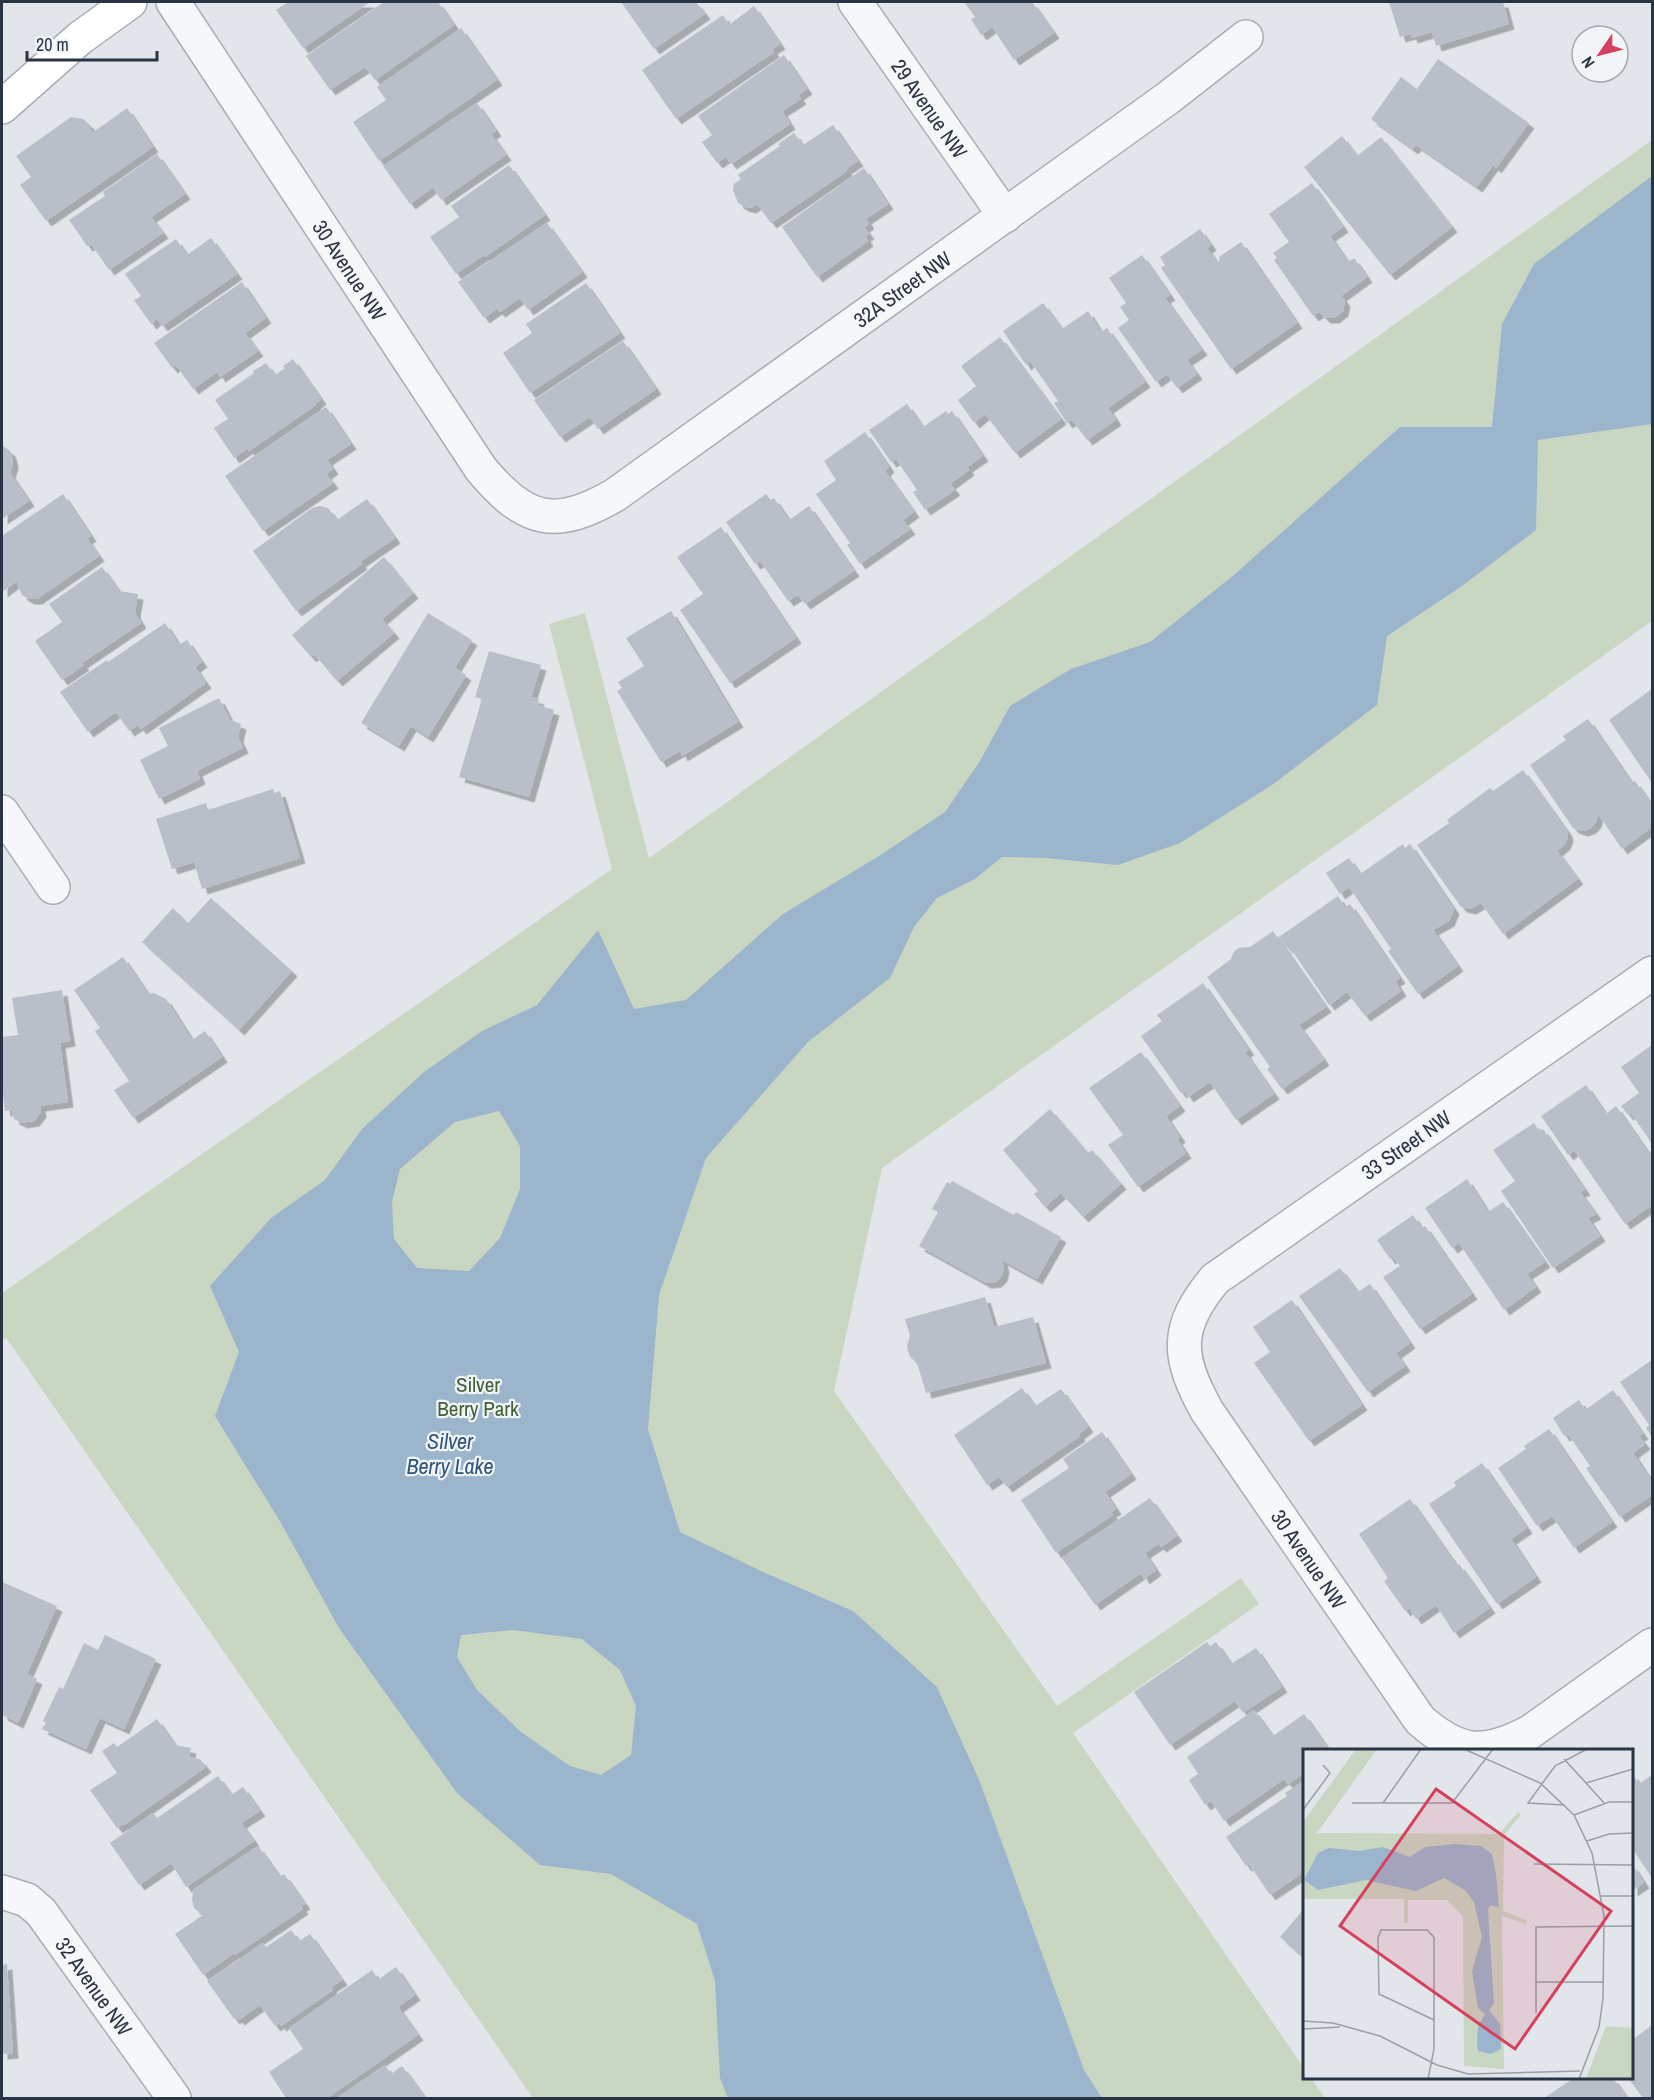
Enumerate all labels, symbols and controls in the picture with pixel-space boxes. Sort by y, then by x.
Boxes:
scale bar [27,24,158,62]
north arrow [1570,24,1630,84]
text: 20 m [36,32,69,57]
text: N [1576,52,1599,73]
street label: 29 Avenue NW [885,53,975,164]
street label: 30 Avenue NW [306,214,394,326]
street label: 32A Street NW [847,243,957,334]
street label: 33 Street NW [1355,1103,1457,1187]
park label: Silver Berry Park [437,1370,519,1423]
water label: Silver Berry Lake [406,1426,494,1481]
street label: 30 Avenue NW [1265,1504,1354,1615]
inset map [1303,1749,1633,2079]
street label: 32 Avenue NW [49,1931,140,2042]

